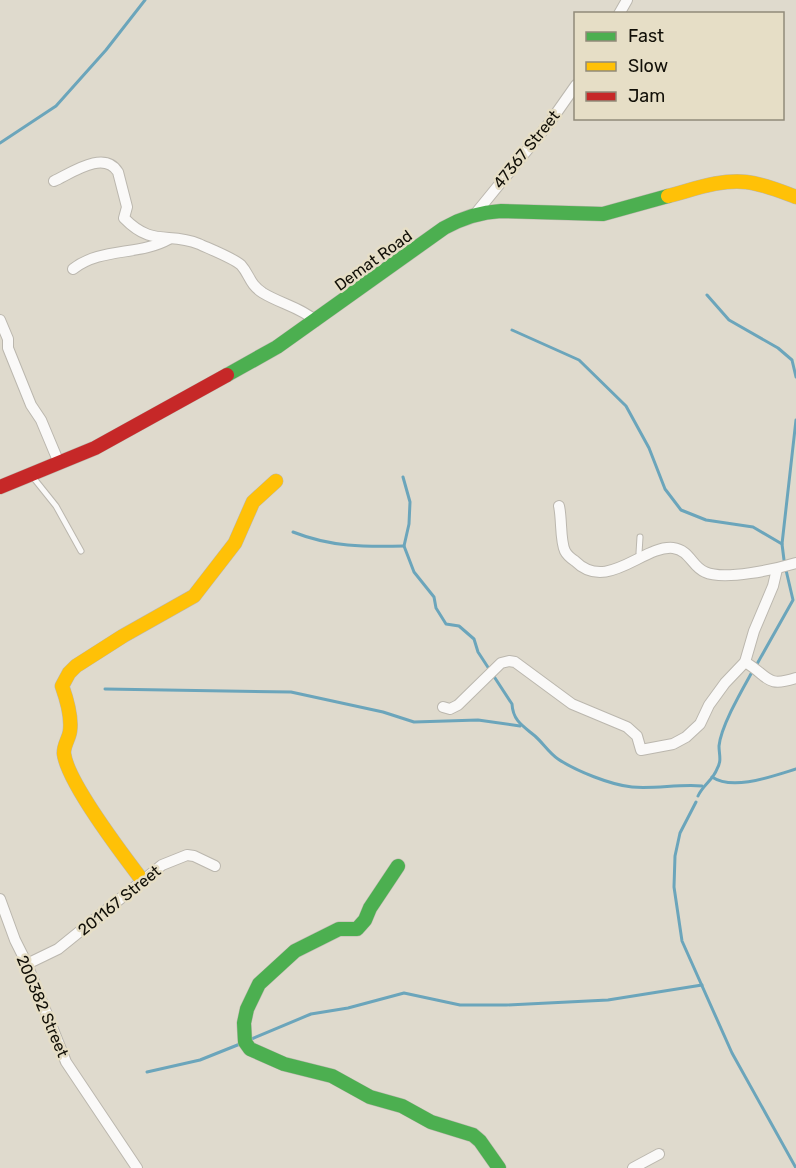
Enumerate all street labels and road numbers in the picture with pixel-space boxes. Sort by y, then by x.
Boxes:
street label: 47367 Street [489,106,564,192]
street label: Demat Road [331,226,416,295]
street label: 201167 Street [74,861,164,939]
street label: 200382 Street [12,952,73,1060]

